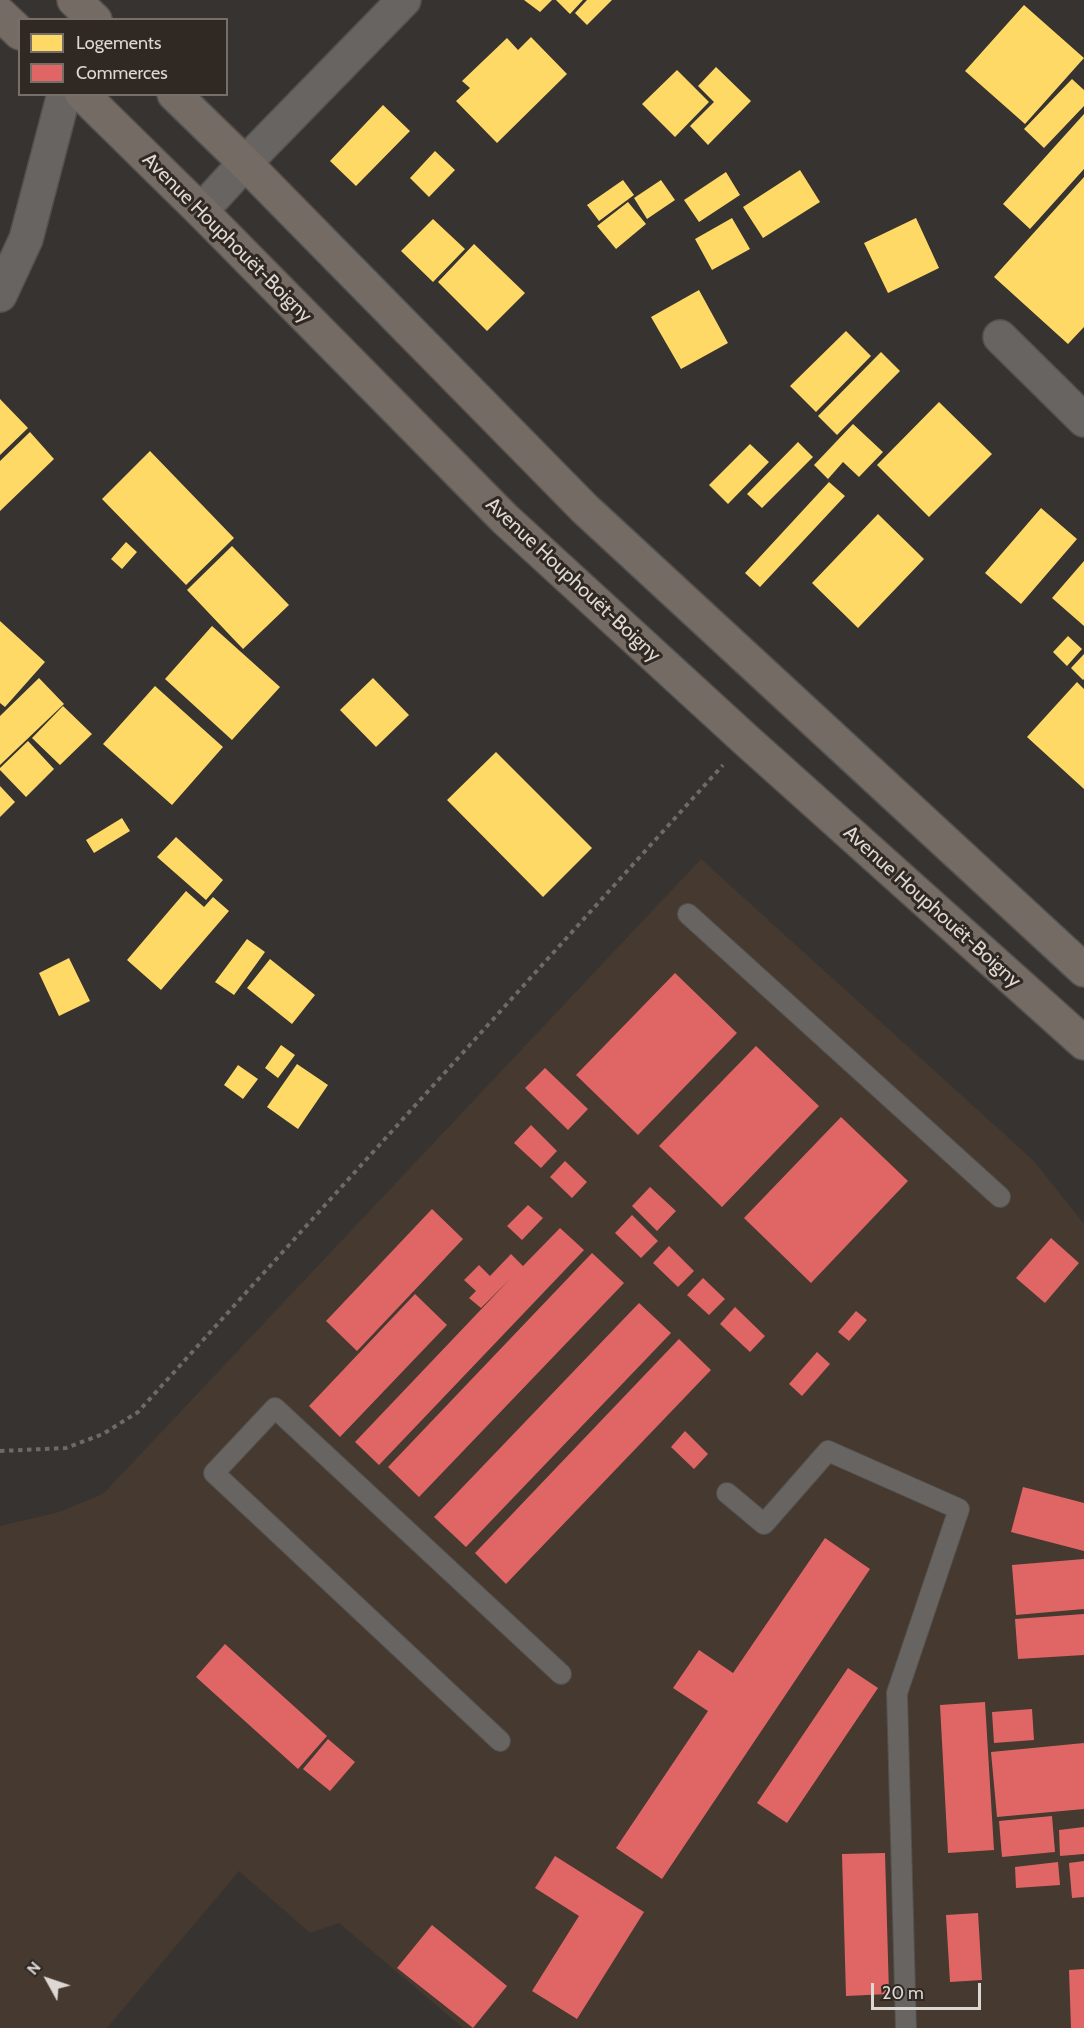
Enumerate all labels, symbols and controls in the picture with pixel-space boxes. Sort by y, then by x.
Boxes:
legend [18,18,228,96]
text: Logements [76,32,161,54]
text: Commerces [76,62,168,84]
street label: Avenue Houphouët-Boigny [137,148,317,328]
street label: Avenue Houphouët-Boigny [481,493,665,667]
street label: Avenue Houphouët-Boigny [838,821,1026,993]
north arrow [18,1950,78,2010]
text: N [23,1958,45,1979]
scale bar [874,1971,984,2009]
text: 20 m [882,1982,924,2004]

